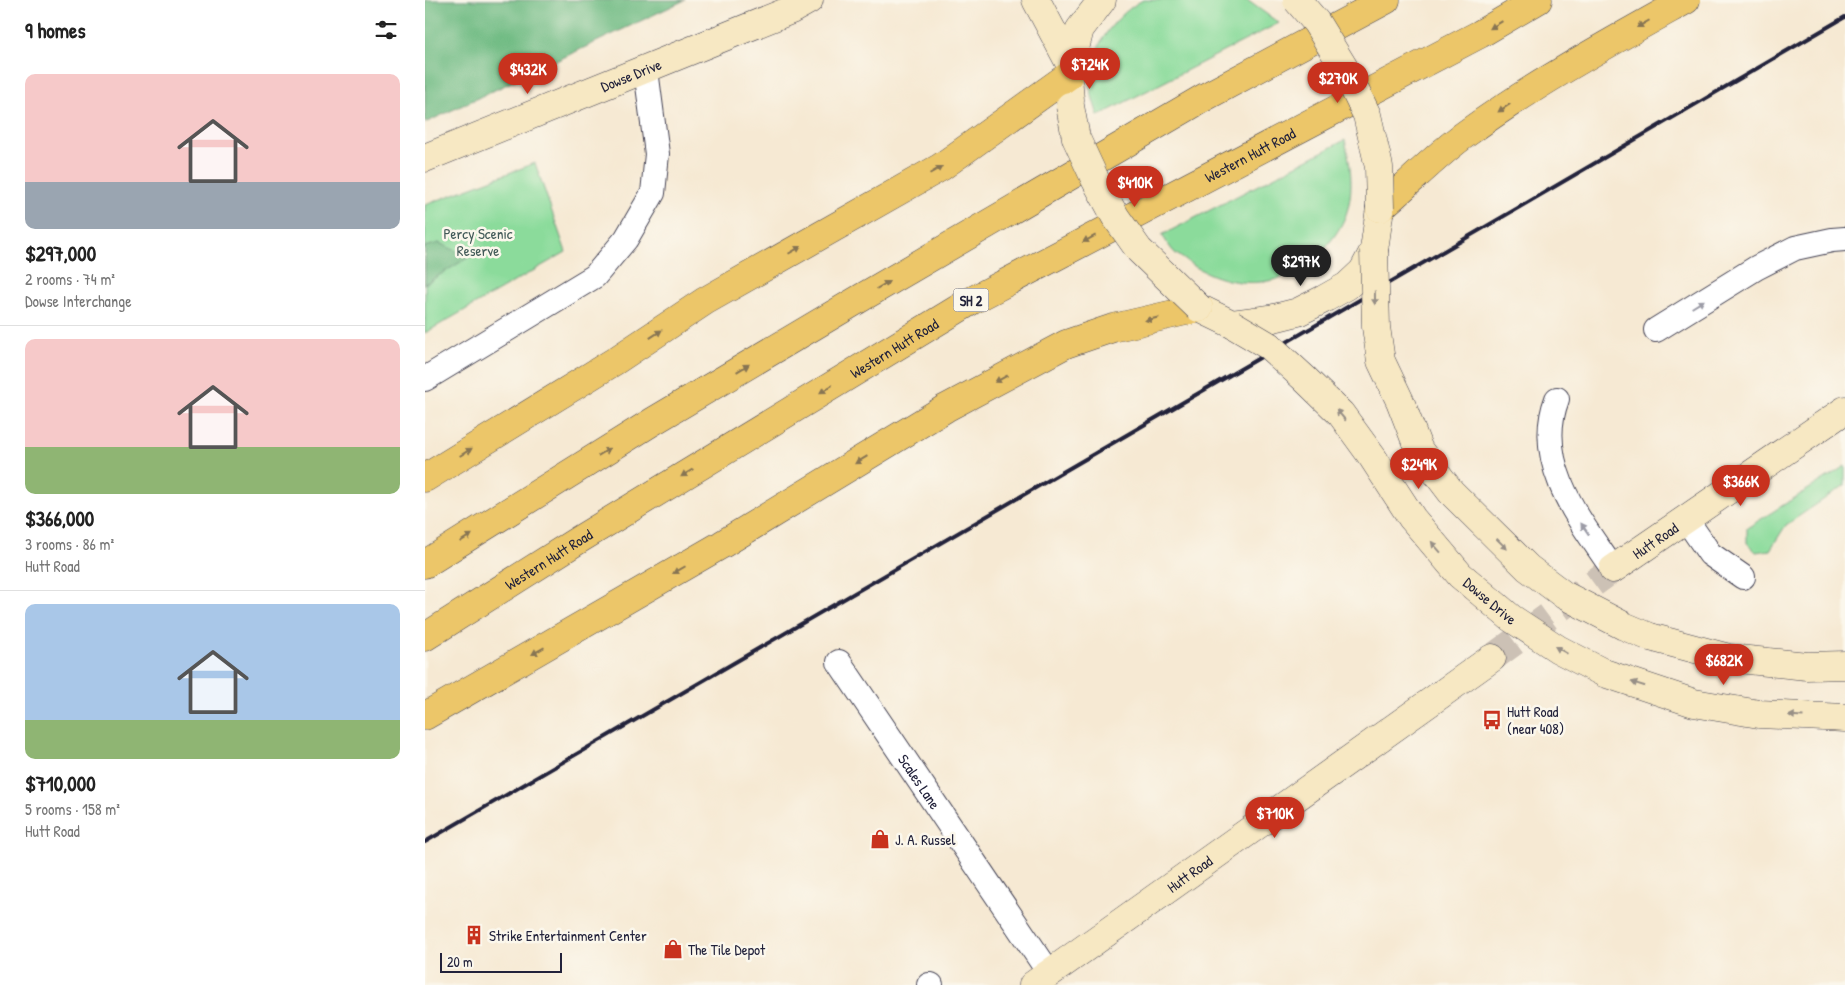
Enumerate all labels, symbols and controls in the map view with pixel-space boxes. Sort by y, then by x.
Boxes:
text: 9 homes [25,16,86,45]
icon: filters [372,16,400,44]
one-way arrow [1489,20,1502,29]
one-way arrow [1637,20,1650,29]
pin: $724K [1055,48,1125,90]
pin: $432K [493,52,563,95]
street label: Dowse Drive [597,53,664,96]
text: $724K [1071,53,1109,75]
text: $432K [509,58,547,80]
pin: $270K [1303,62,1373,104]
text: $270K [1318,67,1358,89]
one-way arrow [1497,103,1511,113]
icon: home [168,106,258,196]
street label: Western Hutt Road [1201,122,1299,187]
one-way arrow [930,165,943,174]
pin: $410K [1100,166,1170,208]
text: $410K [1117,171,1153,193]
park label: Percy Scenic Reserve [443,223,513,261]
one-way arrow [1081,235,1096,243]
text: $297,000 [25,239,96,268]
pin: $297K [1266,244,1336,287]
one-way arrow [788,245,801,254]
text: $297K [1282,250,1320,272]
text: 2 rooms · 74 m² [25,268,115,290]
one-way arrow [877,281,890,290]
road number: SH 2 [953,288,989,312]
text: Dowse Interchange [25,290,132,312]
one-way arrow [1371,291,1379,307]
one-way arrow [1691,300,1704,309]
street label: Western Hutt Road [846,313,942,383]
one-way arrow [1144,315,1159,323]
one-way arrow [649,329,663,339]
one-way arrow [737,364,750,373]
icon: home [168,372,258,462]
one-way arrow [995,374,1008,383]
one-way arrow [820,384,833,393]
one-way arrow [1335,409,1346,422]
one-way arrow [460,448,473,457]
one-way arrow [598,448,611,457]
pin: $249K [1384,448,1454,490]
text: $249K [1401,453,1437,475]
one-way arrow [854,456,867,465]
pin: $366K [1706,464,1776,507]
one-way arrow [681,469,694,478]
text: $366K [1723,470,1759,492]
text: $366,000 [25,504,94,533]
street label: Hutt Road [1628,517,1682,563]
one-way arrow [1580,522,1590,536]
street label: Western Hutt Road [501,523,596,594]
text: 3 rooms · 86 m² [25,533,114,555]
one-way arrow [460,533,473,543]
one-way arrow [1496,538,1508,550]
one-way arrow [1431,541,1442,553]
text: Hutt Road [25,555,80,577]
one-way arrow [672,565,685,574]
street label: Dowse Drive [1459,572,1521,629]
icon: home [168,637,258,727]
pin: $682K [1689,644,1759,686]
one-way arrow [1553,646,1568,654]
one-way arrow [531,647,546,655]
text: $682K [1705,649,1743,671]
one-way arrow [1630,680,1645,688]
place label: Hutt Road (near 408) [1507,701,1564,739]
bus stop icon: Hutt Road (near 408) [1481,709,1503,731]
one-way arrow [1788,712,1804,720]
street label: Scales Lane [894,750,946,813]
text: $710,000 [25,769,96,798]
pin: $710K [1240,796,1310,839]
text: 5 rooms · 158 m² [25,798,120,820]
text: $710K [1256,802,1294,824]
text: Hutt Road [25,820,80,842]
shop icon: J. A. Russel [869,828,891,850]
place label: J. A. Russel [895,829,956,850]
street label: Hutt Road [1162,850,1217,897]
building icon: Strike Entertainment Center [463,924,485,946]
place label: Strike Entertainment Center [489,925,647,946]
shop icon: The Tile Depot [662,938,684,960]
place label: The Tile Depot [688,939,766,960]
scale bar [440,950,563,973]
text: 20 m [447,952,473,971]

